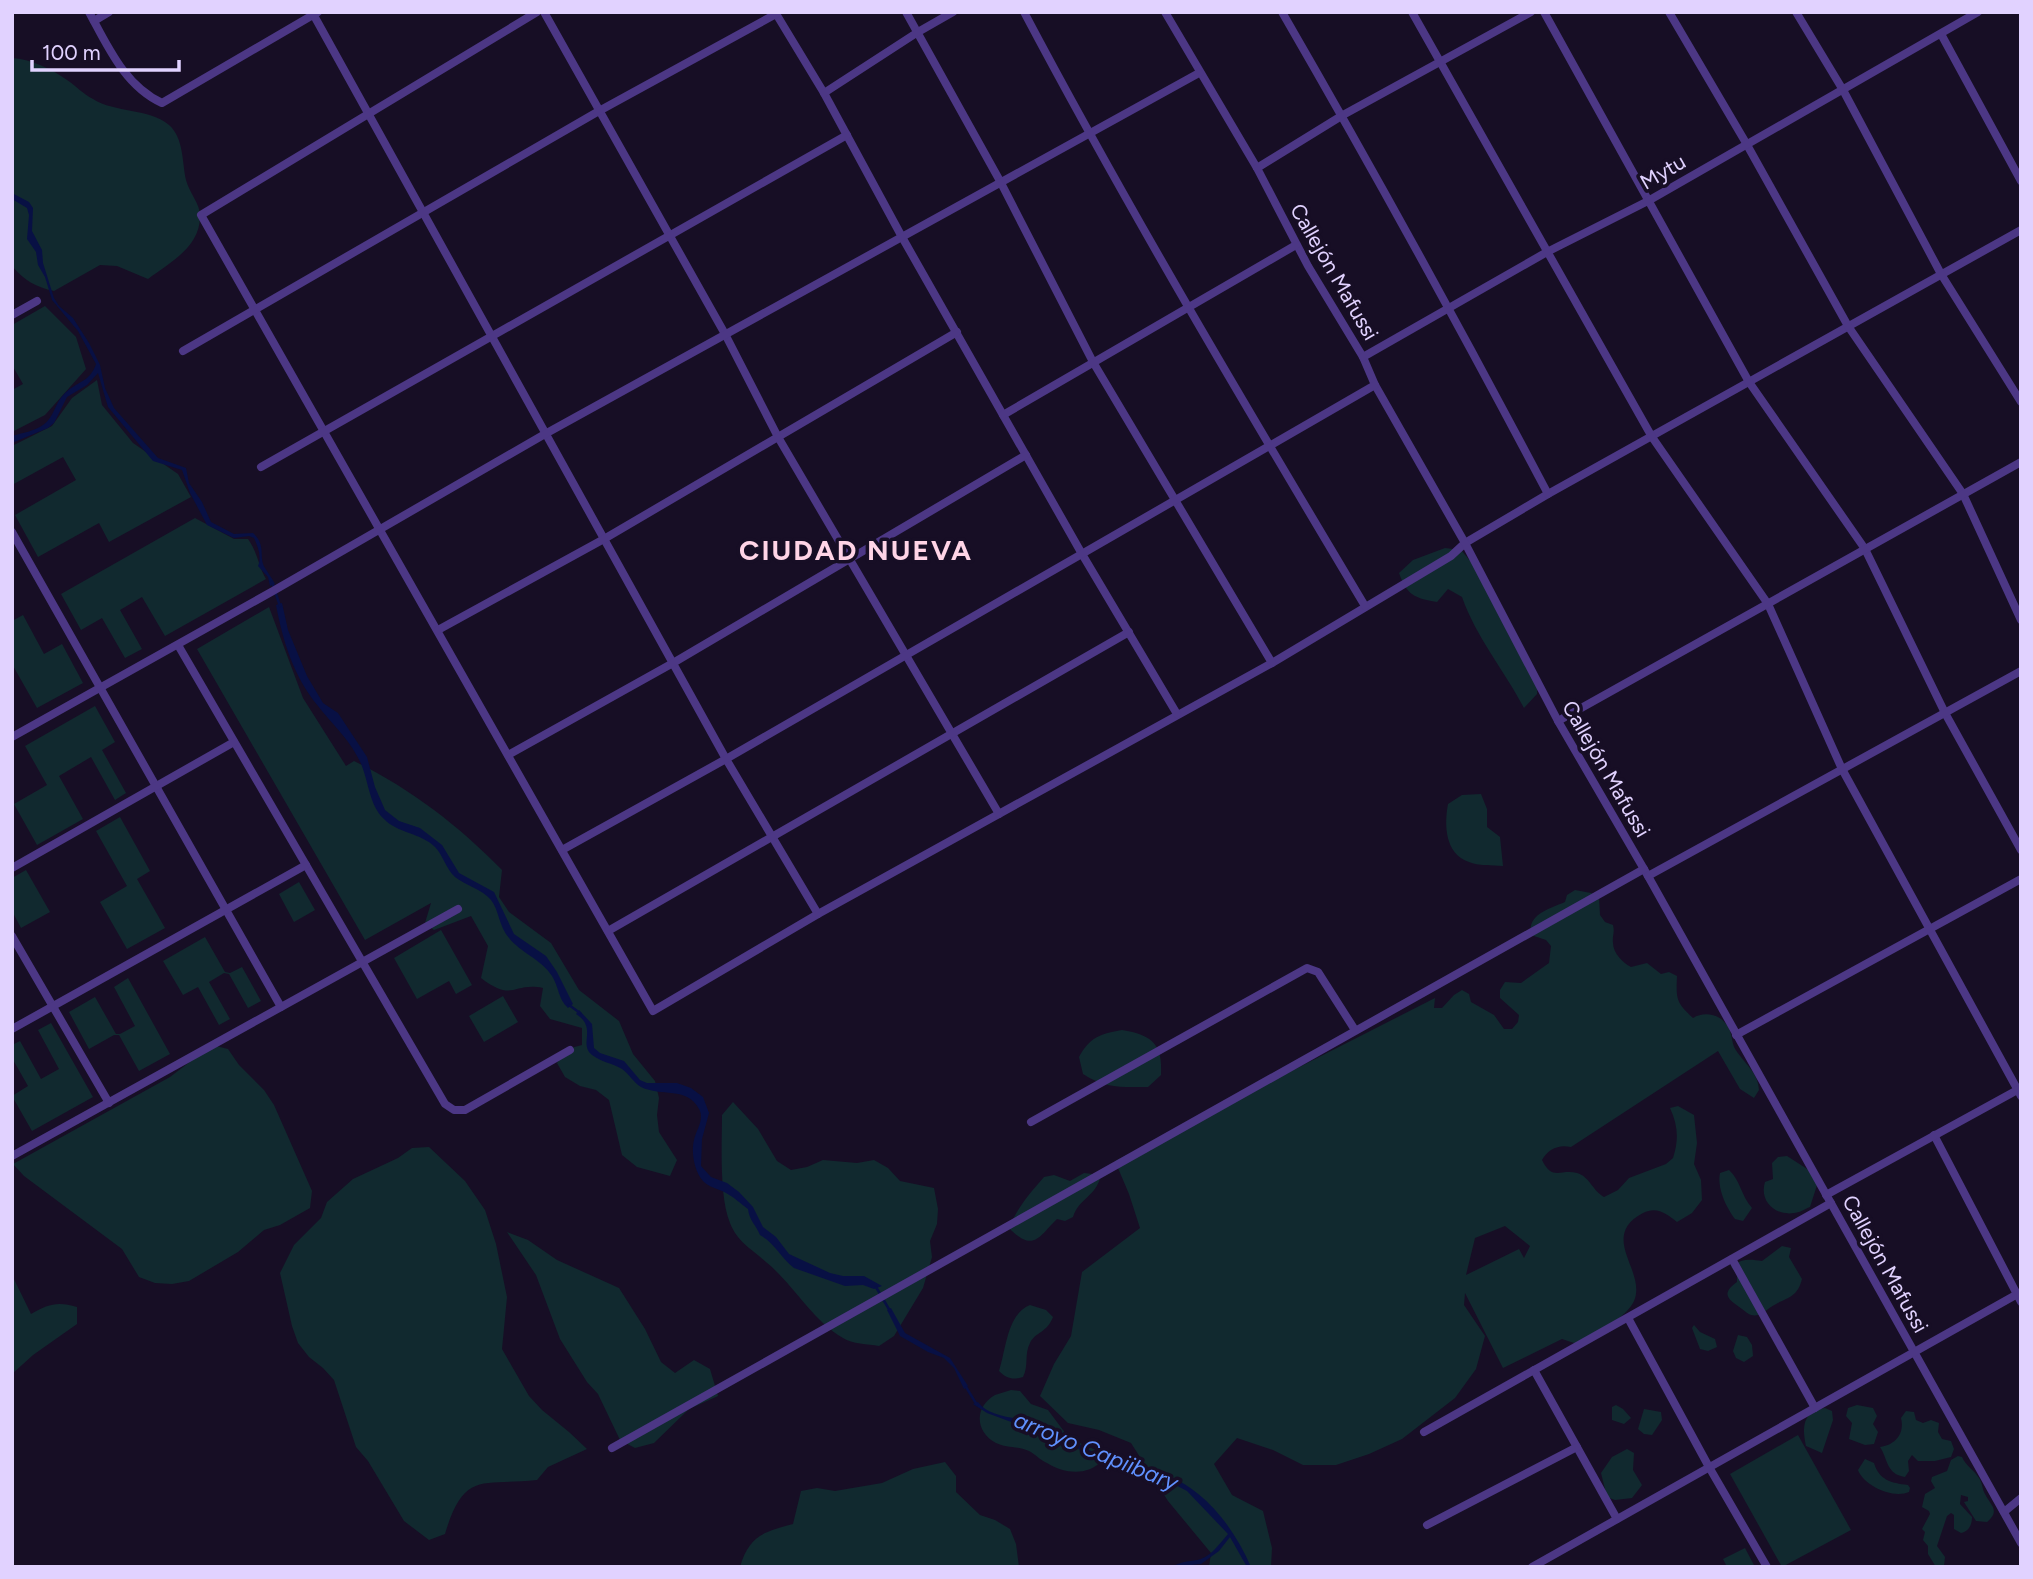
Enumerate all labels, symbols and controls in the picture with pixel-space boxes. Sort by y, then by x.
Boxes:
scale bar [32,28,178,72]
text: 100 m [42,40,101,65]
street label: Mytu [1636,149,1690,195]
street label: Callejón Mafussi [1285,199,1384,345]
district label: CIUDAD NUEVA [739,533,973,567]
street label: Callejón Mafussi [1557,696,1656,842]
street label: Callejón Mafussi [1837,1190,1934,1337]
water label: arroyo Capiibary [1010,1405,1183,1497]

